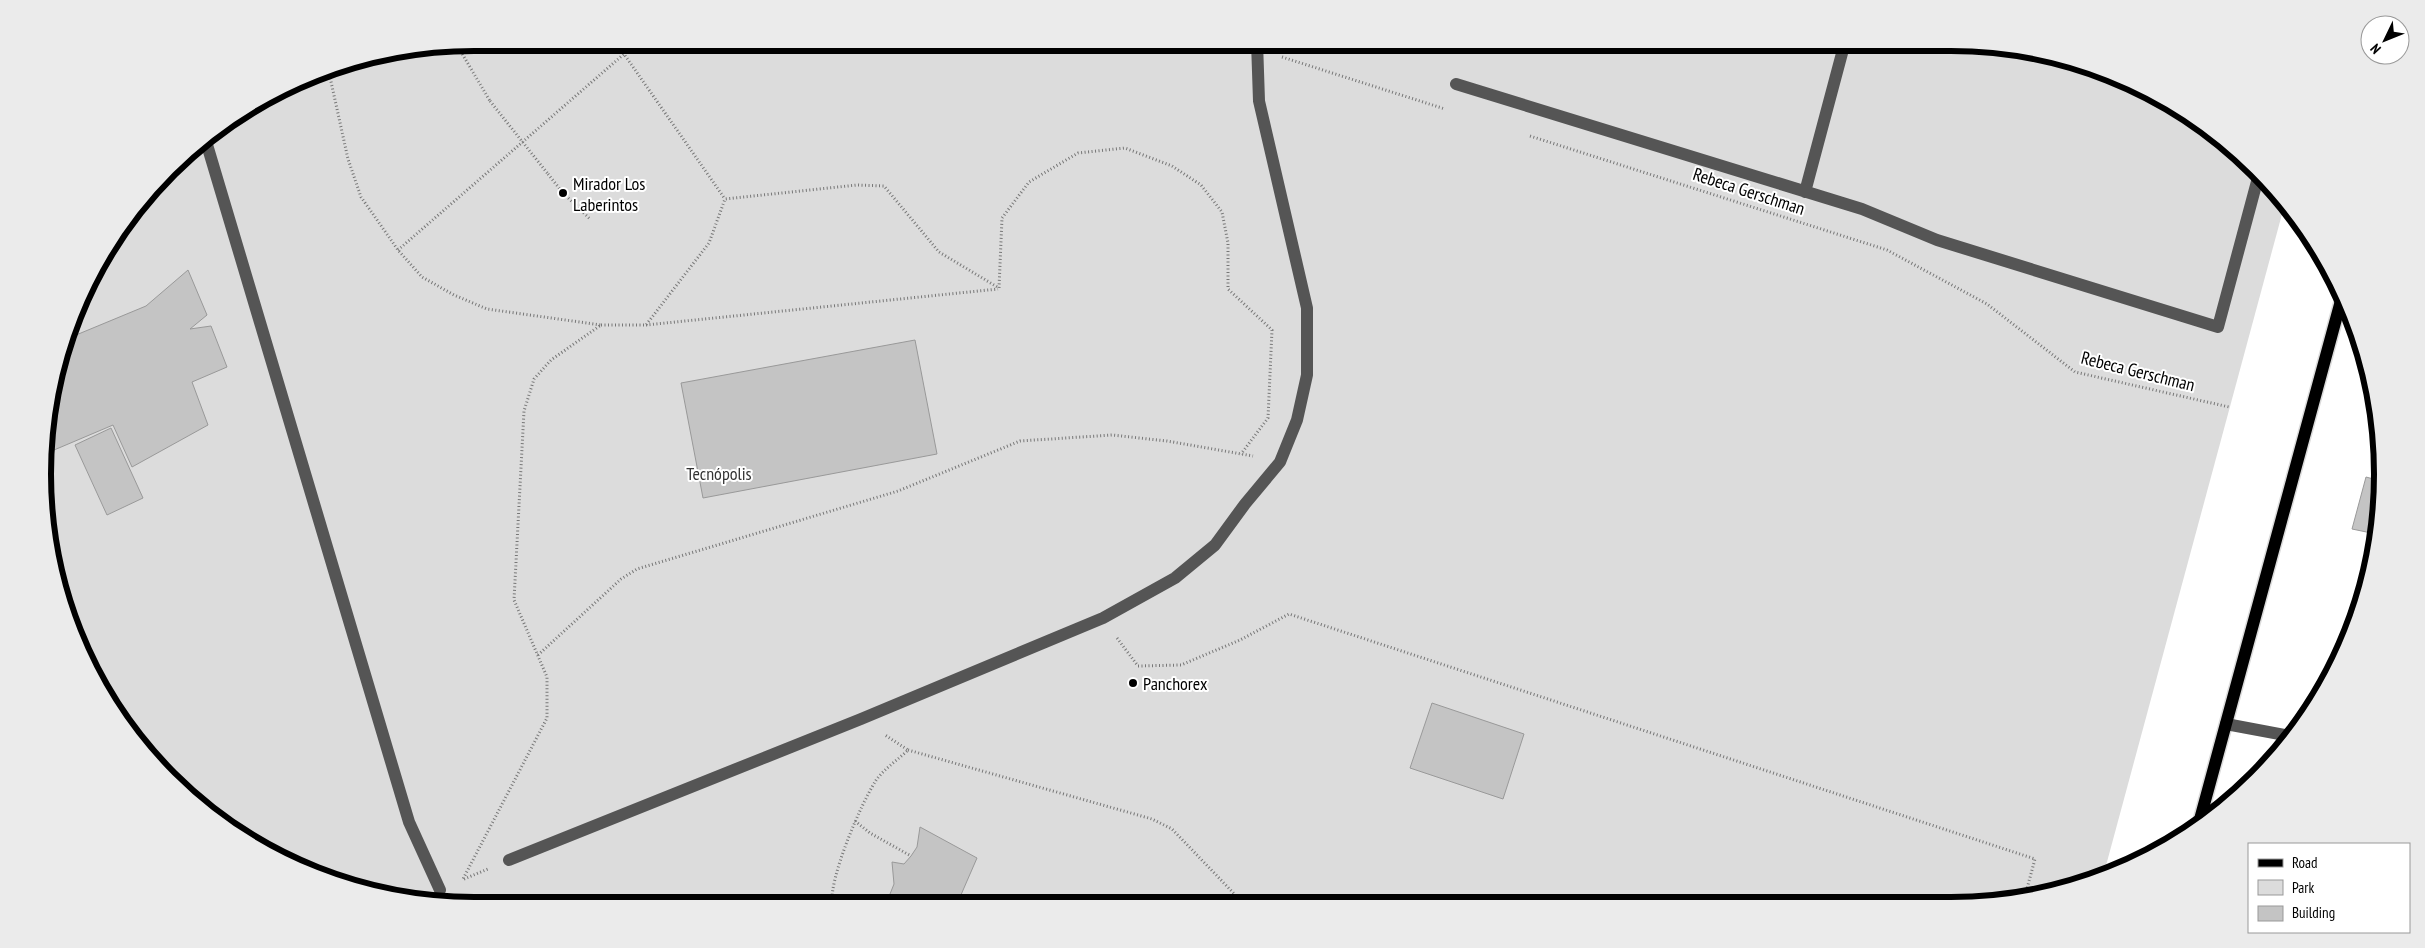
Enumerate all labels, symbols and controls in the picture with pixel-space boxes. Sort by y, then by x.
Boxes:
north arrow [2360,15,2410,65]
text: N [2366,40,2385,58]
street label: Rebeca Gerschman [1690,162,1808,220]
place label: Mirador Los Laberintos [573,172,645,216]
marker: Mirador Los Laberintos [557,187,569,199]
street label: Rebeca Gerschman [2079,346,2197,396]
park label: Tecnópolis [686,462,752,485]
place label: Panchorex [1143,672,1208,695]
marker: Panchorex [1127,677,1139,689]
legend [2248,843,2410,933]
text: Road [2292,853,2318,872]
text: Park [2292,878,2314,897]
text: Building [2292,903,2335,922]

